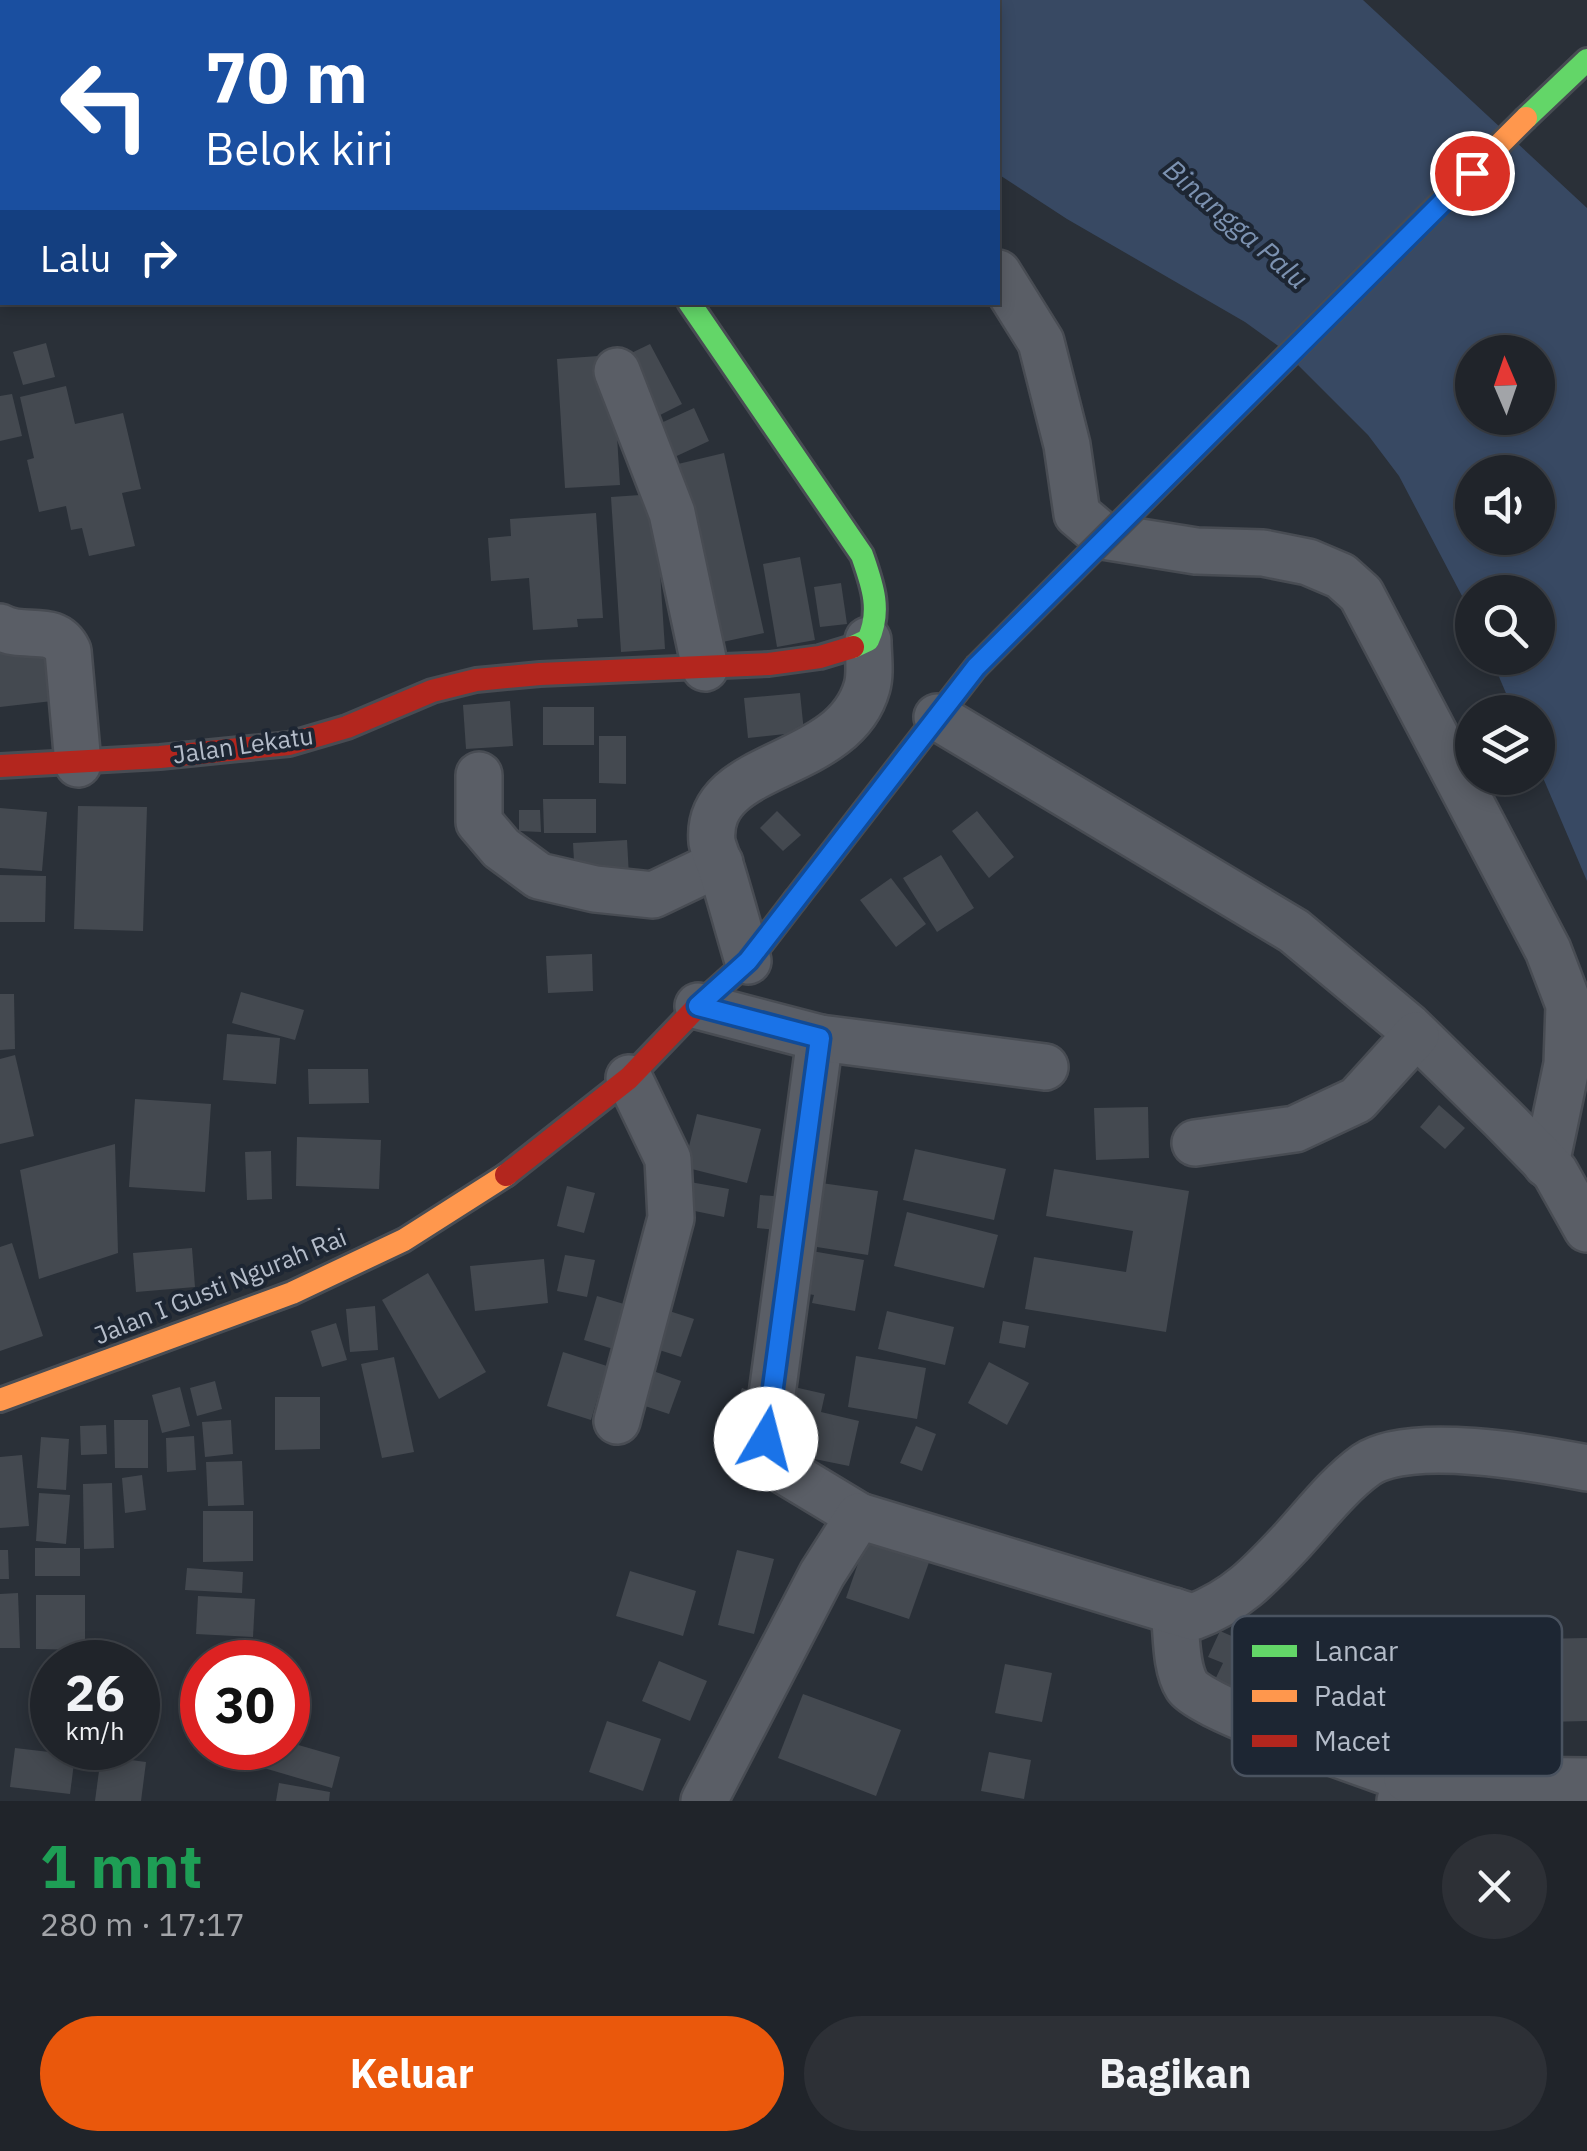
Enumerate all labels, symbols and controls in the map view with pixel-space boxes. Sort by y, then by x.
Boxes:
text: 70 m [205,31,368,122]
icon: left [40,40,170,170]
text: Belok kiri [205,119,394,177]
pin [1430,131,1515,216]
icon: arrive [1445,146,1500,201]
water label: Binangga Palu [1156,151,1316,297]
icon: right [131,230,186,285]
text: Lalu [40,233,111,282]
north arrow [1455,335,1555,435]
map controls [1455,335,1555,795]
button: sound [1455,455,1555,555]
button: search [1455,575,1555,675]
button: layers [1455,695,1555,795]
street label: Jalan Lekatu [170,718,315,771]
street label: Jalan I Gusti Ngurah Rai [89,1220,351,1351]
position arrow [714,1387,818,1491]
legend [1232,1616,1562,1776]
text: Lancar [1314,1632,1398,1669]
speed limit sign: 30 [180,1640,310,1770]
text: 26 [65,1660,125,1725]
text: Padat [1314,1677,1387,1714]
text: km/h [66,1714,124,1747]
text: Macet [1314,1722,1391,1759]
text: 1 mnt [40,1826,203,1905]
button: close [1442,1834,1547,1939]
text: 280 m · 17:17 [40,1903,245,1945]
button: Keluar [40,2016,784,2131]
button: Bagikan [804,2016,1547,2131]

